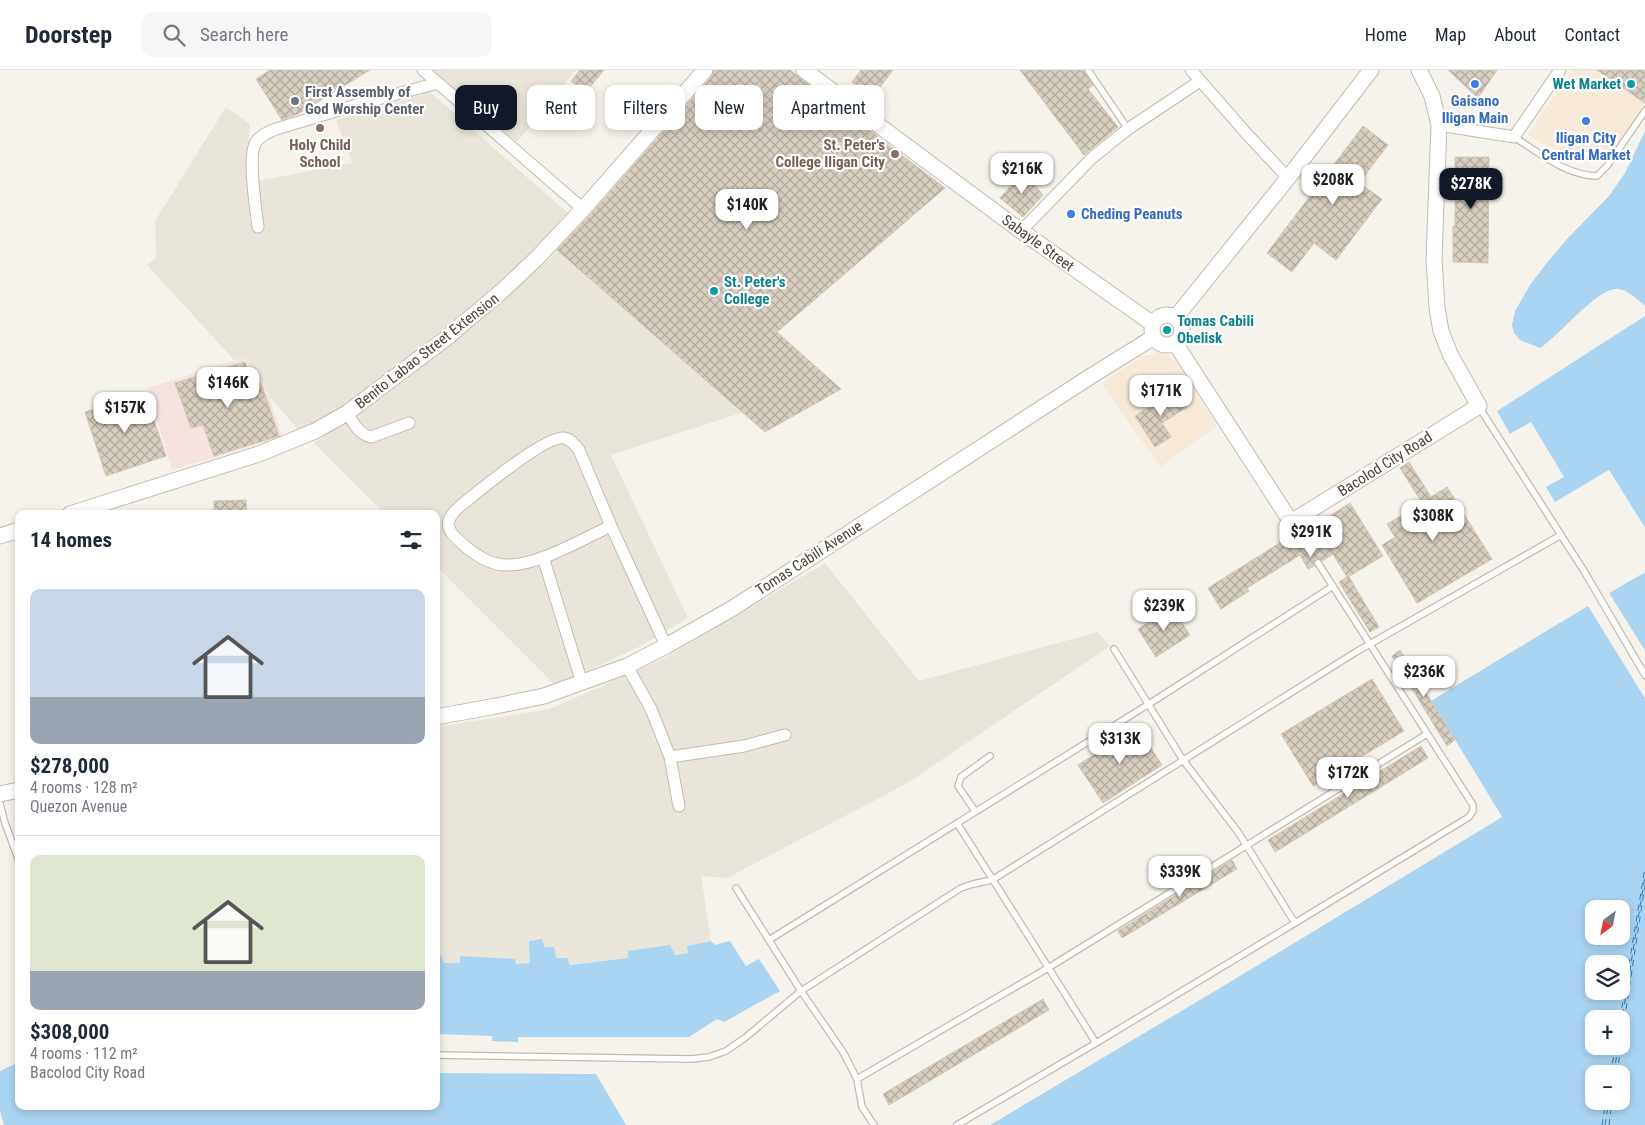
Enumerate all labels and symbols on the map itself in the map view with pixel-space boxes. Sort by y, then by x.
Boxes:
place label: Wet Market [1553,75,1621,93]
marker: Gaisano Iligan Main [1469,78,1481,90]
marker: Wet Market [1625,78,1637,90]
place label: First Assembly of God Worship Center [305,83,424,118]
place label: Gaisano Iligan Main [1442,92,1508,127]
marker: First Assembly of God Worship Center [289,95,301,107]
marker: Iligan City Central Market [1580,115,1592,127]
marker: Holy Child School [314,122,326,134]
place label: Iligan City Central Market [1542,129,1631,164]
place label: Holy Child School [289,136,351,171]
place label: St. Peter's College Iligan City [775,136,885,171]
marker: St. Peter's College Iligan City [889,148,901,160]
pin: $216K [987,152,1057,195]
pin: $208K [1298,164,1368,206]
pin: $278K [1436,168,1506,210]
pin: $140K [712,189,782,231]
place label: Cheding Peanuts [1081,205,1183,223]
marker: Cheding Peanuts [1065,208,1077,220]
street label: Sabayle Street [998,211,1078,275]
place label: St. Peter's College [724,273,786,308]
marker: St. Peter's College [708,285,720,297]
street label: Benito Labao Street Extension [352,289,502,413]
place label: Tomas Cabili Obelisk [1177,312,1254,347]
marker: Tomas Cabili Obelisk [1161,324,1173,336]
pin: $146K [193,366,263,409]
pin: $171K [1126,374,1196,417]
pin: $157K [90,392,160,434]
street label: Bacolod City Road [1334,428,1436,500]
pin: $308K [1398,500,1468,542]
pin: $291K [1276,516,1346,558]
street label: Tomas Cabili Avenue [752,517,866,599]
pin: $239K [1129,590,1199,632]
pin: $236K [1389,656,1459,698]
pin: $313K [1085,722,1155,765]
pin: $172K [1313,756,1383,799]
pin: $339K [1145,856,1215,898]
north arrow [1585,900,1630,945]

